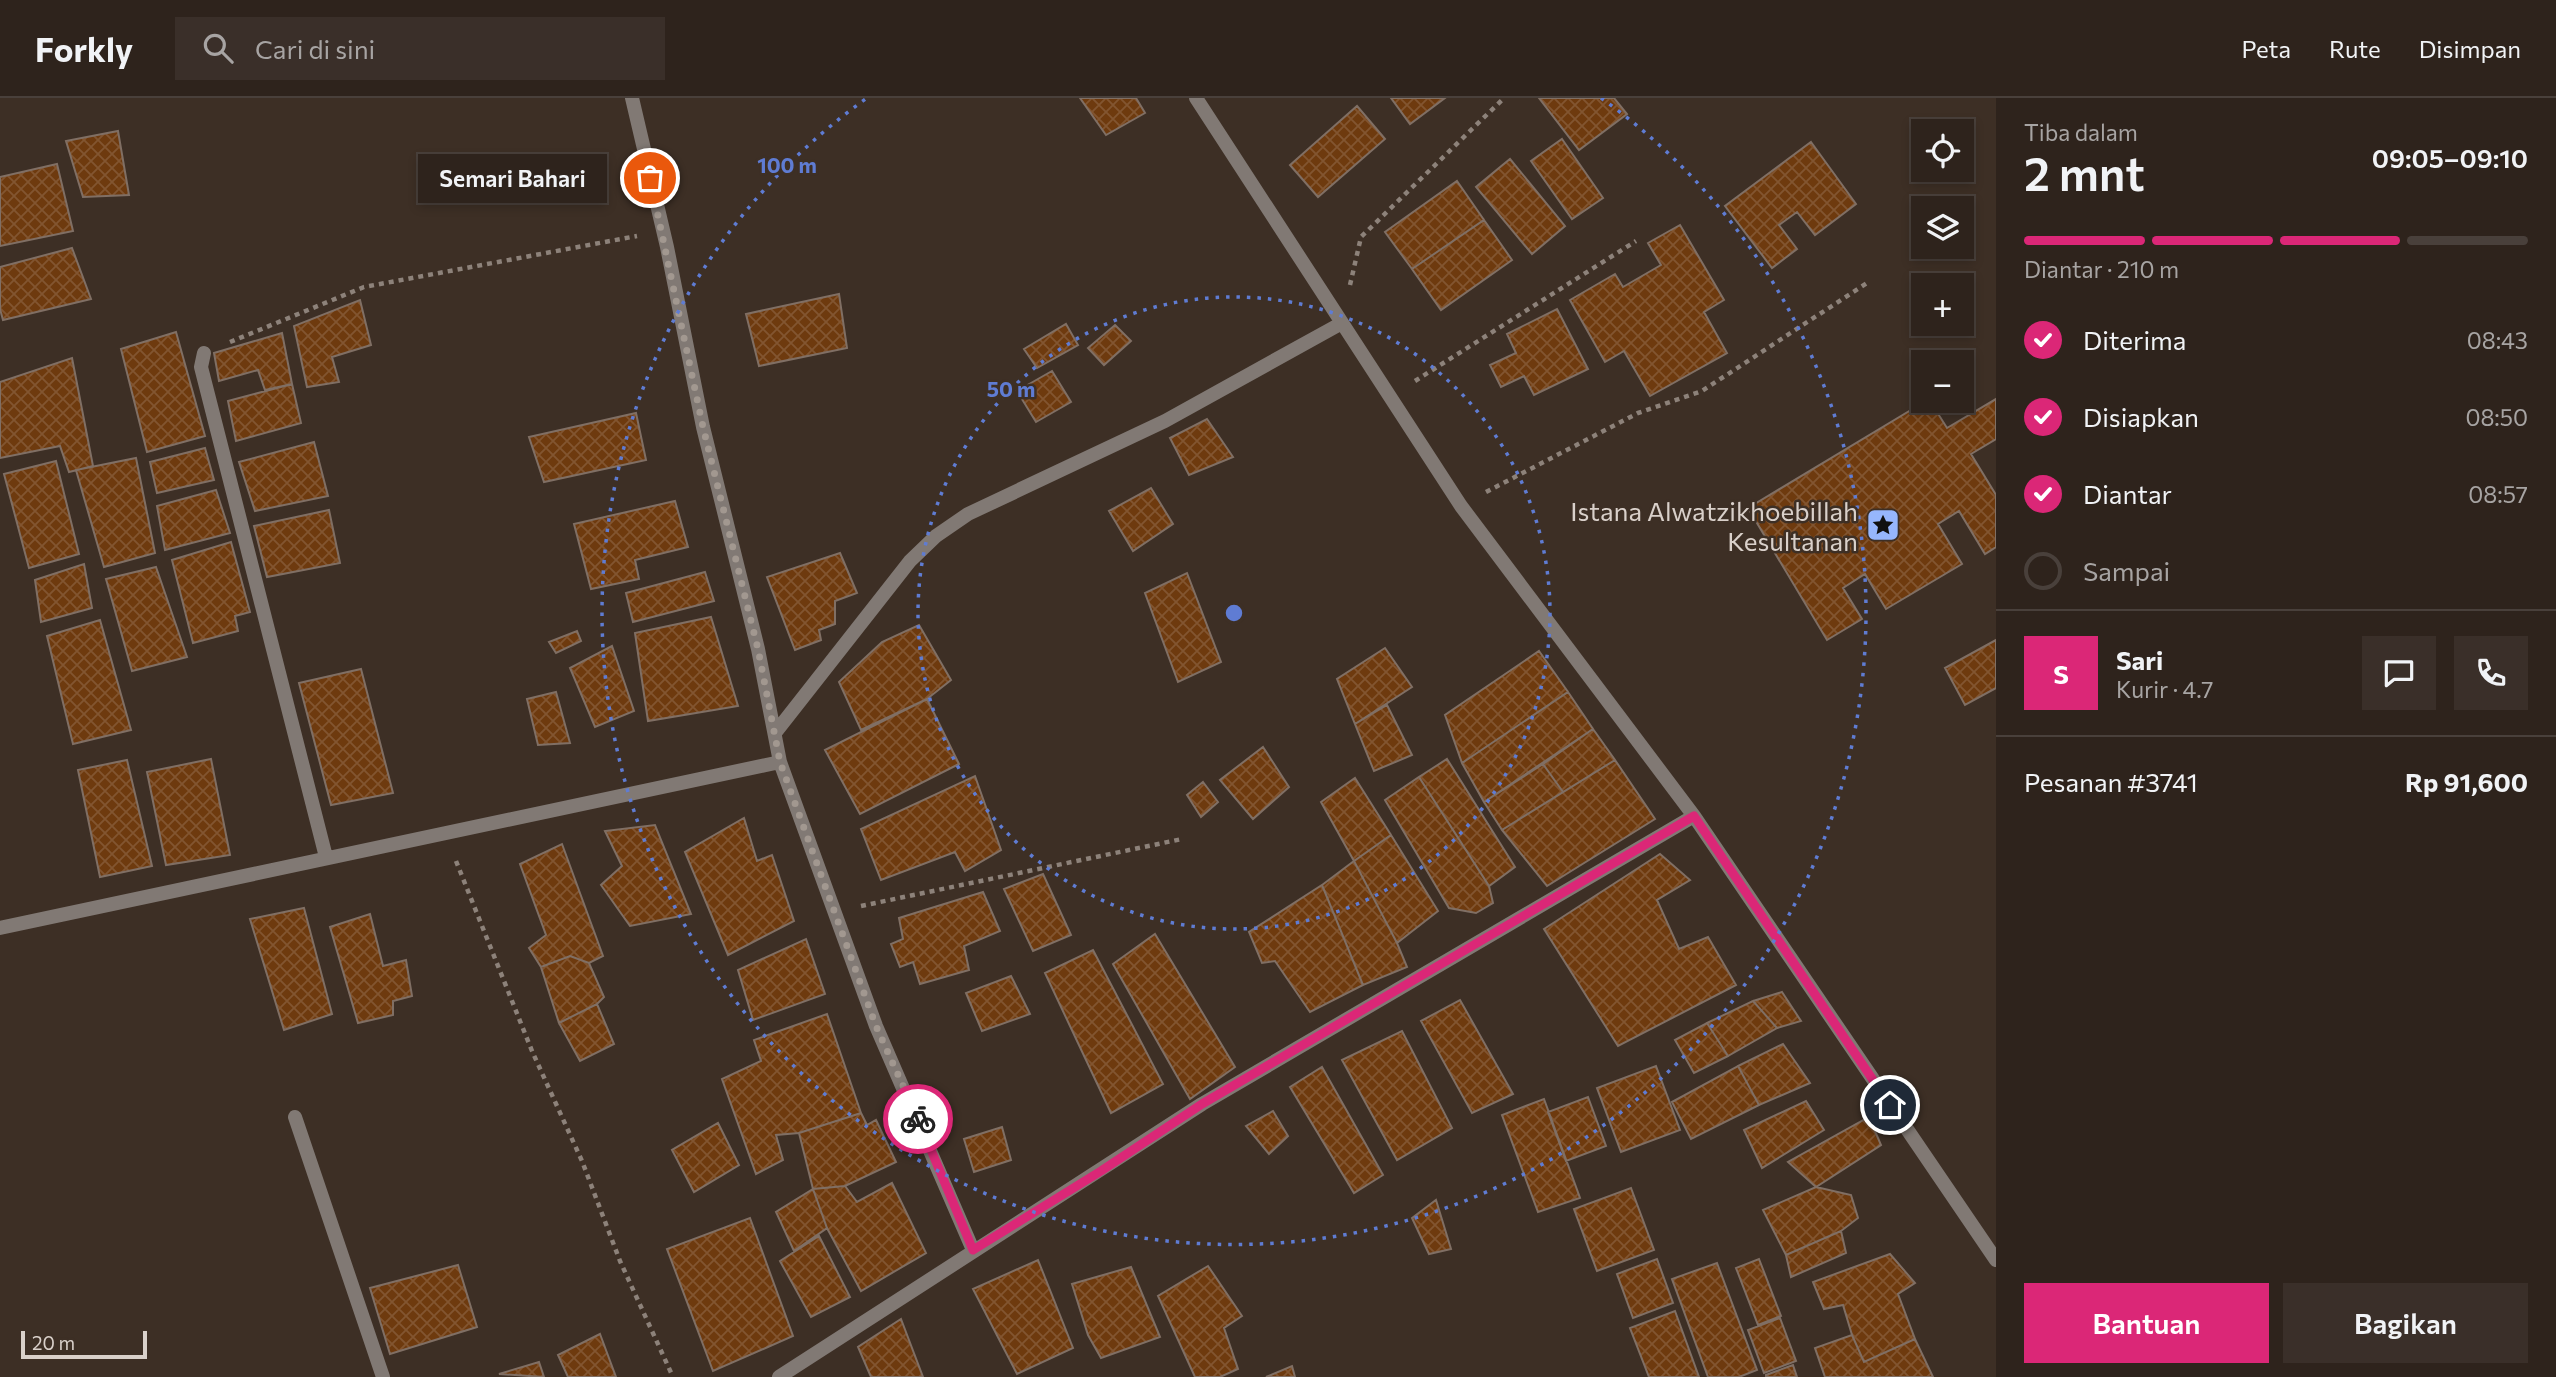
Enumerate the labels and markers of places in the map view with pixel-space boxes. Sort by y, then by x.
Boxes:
pin [620,148,680,208]
callout: Semari Bahari [419,154,608,202]
place label: Istana Alwatzikhoebillah Kesultanan [1570,495,1858,556]
place icon: Istana Alwatzikhoebillah Kesultanan [1864,506,1902,544]
centre of rings [1222,601,1246,625]
pin [1860,1075,1920,1135]

